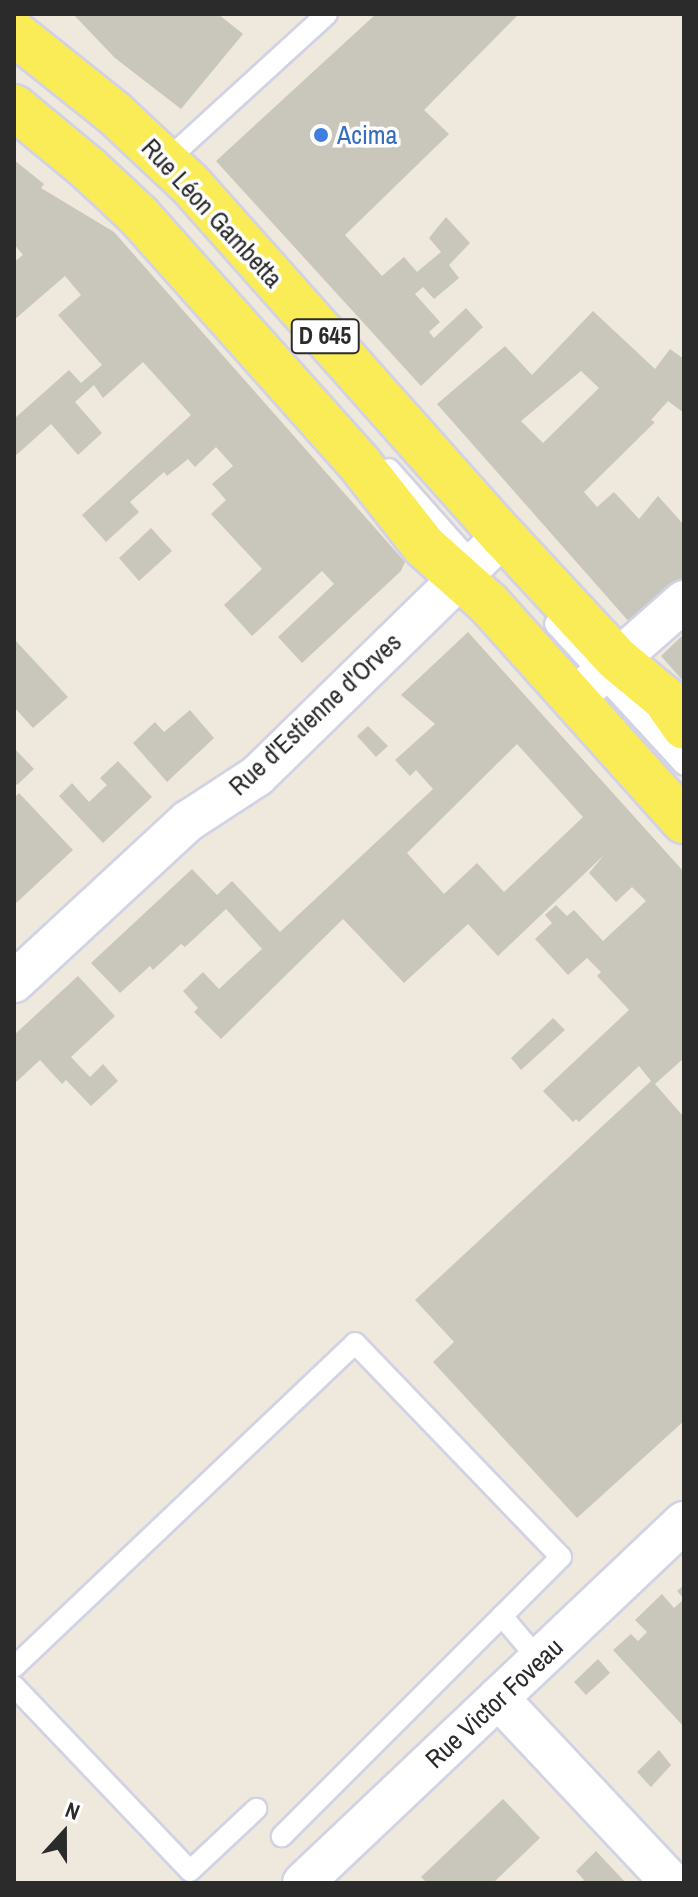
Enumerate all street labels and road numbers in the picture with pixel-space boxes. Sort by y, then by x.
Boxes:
street label: Rue Léon Gambetta [135,132,289,294]
road number: D 645 [289,316,361,356]
street label: Rue d'Estienne d'Orves [223,626,407,802]
street label: Rue Victor Foveau [419,1631,569,1775]

